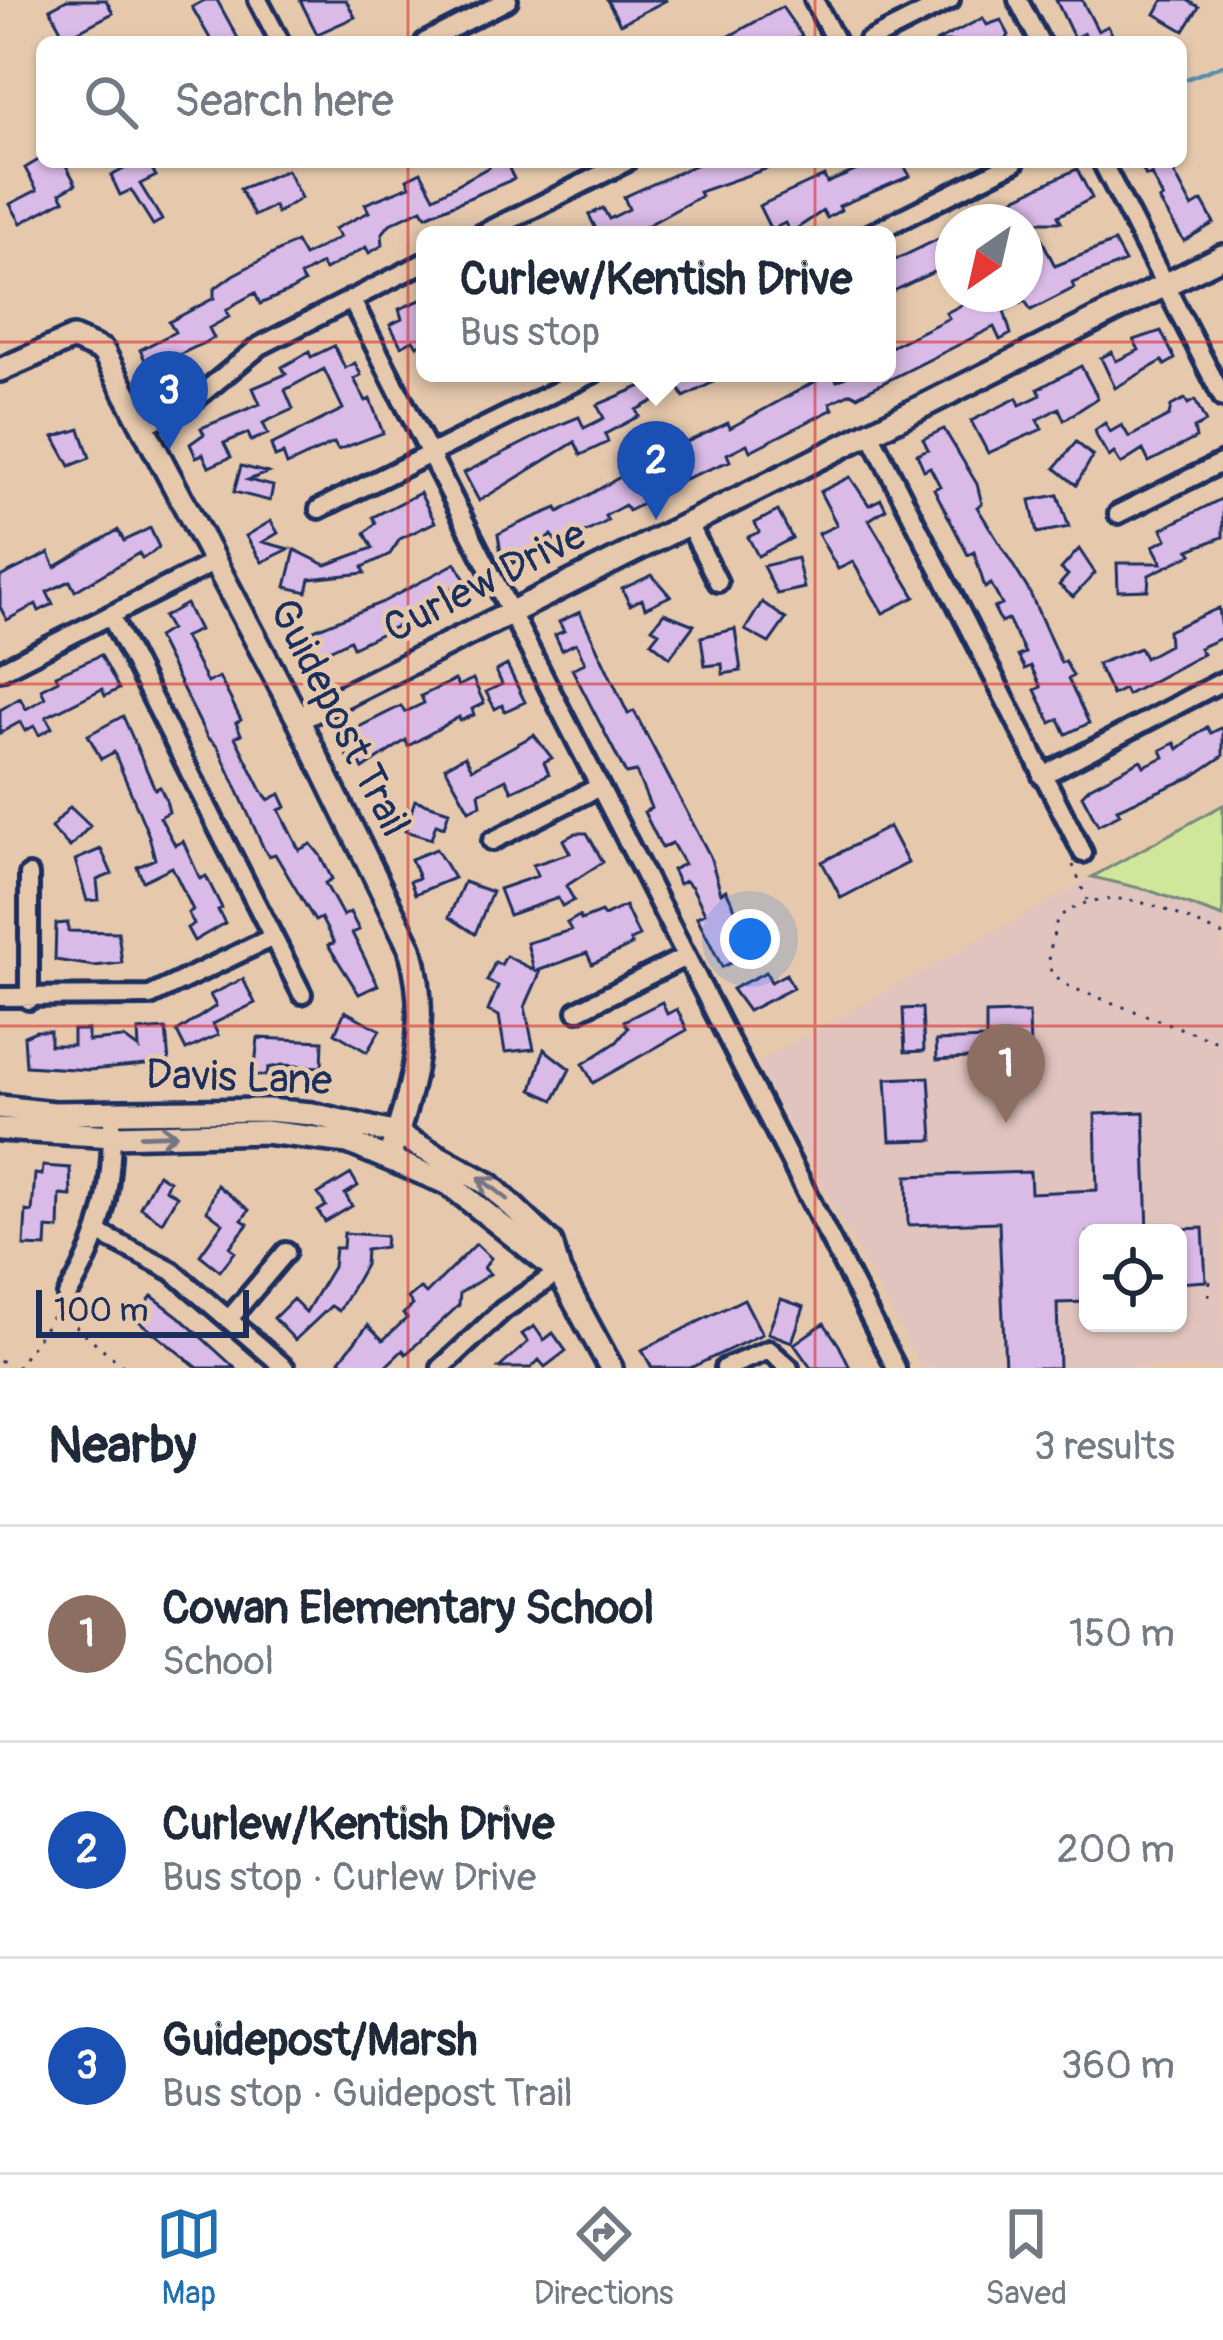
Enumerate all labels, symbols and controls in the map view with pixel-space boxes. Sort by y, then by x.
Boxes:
search box [36,36,1187,168]
icon: search [78,69,144,135]
text: Search here [174,74,394,130]
north arrow [935,204,1043,312]
popup [416,226,896,382]
text: Curlew/Kentish Drive [460,252,852,308]
text: Bus stop [460,308,600,357]
pin: 3 [130,351,208,450]
pin: 2 [617,421,695,520]
street label: Curlew Drive [375,509,595,655]
street label: Guidepost Trail [257,591,421,845]
your location [720,909,780,969]
pin: 1 [967,1024,1045,1123]
street label: Davis Lane [145,1049,333,1107]
one-way arrow [139,1123,178,1146]
one-way arrow [477,1176,509,1202]
map controls [1079,1224,1187,1332]
button: locate [1079,1224,1187,1332]
scale bar [36,1284,249,1337]
text: 100 m [54,1290,148,1331]
text: Nearby [48,1414,196,1478]
text: 3 results [1034,1422,1175,1471]
text: Cowan Elementary School [162,1581,654,1637]
text: 1 [79,1609,95,1658]
text: 150 m [1069,1609,1175,1658]
text: School [162,1637,274,1686]
text: Curlew/Kentish Drive [162,1797,555,1853]
text: 2 [76,1825,98,1874]
text: 200 m [1057,1825,1175,1874]
text: Bus stop · Curlew Drive [162,1853,536,1902]
text: Guidepost/Marsh [162,2013,478,2069]
text: 3 [76,2041,98,2090]
text: 360 m [1061,2041,1175,2090]
text: Bus stop · Guidepost Trail [162,2069,573,2118]
tab: Map [156,2201,222,2314]
tab: Directions [534,2201,674,2314]
tab: Saved [985,2201,1067,2314]

